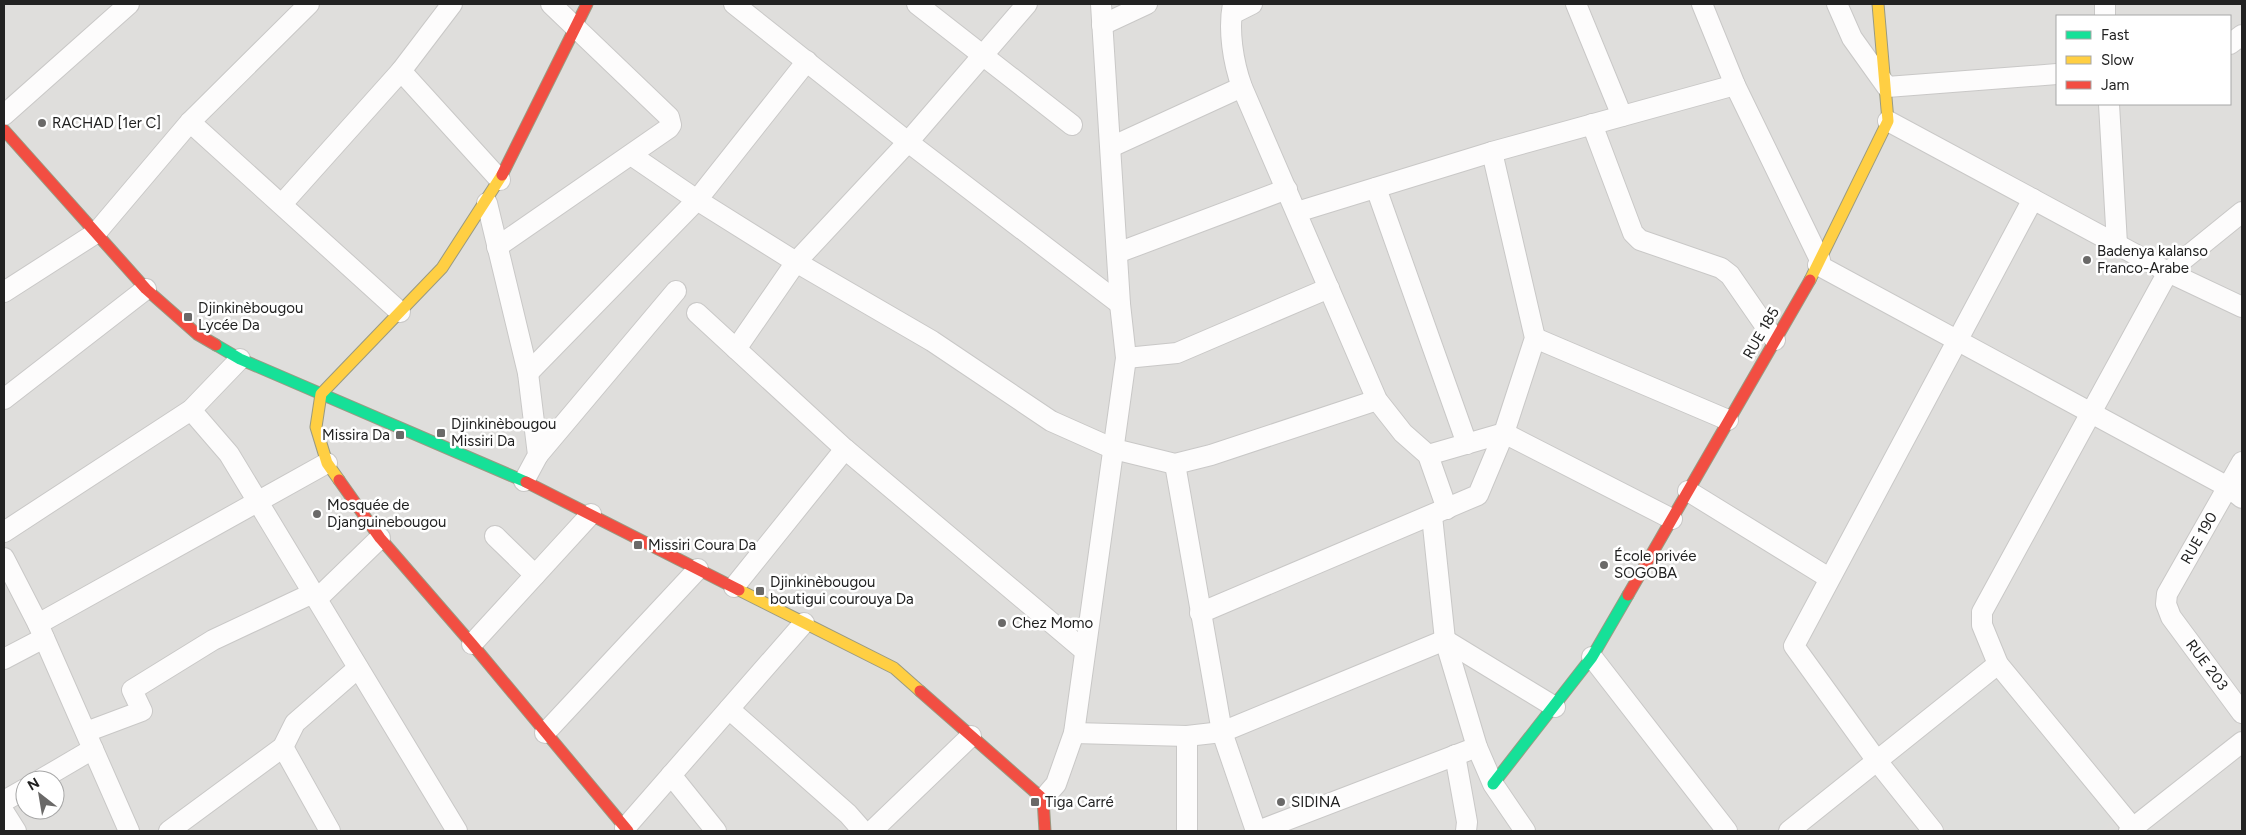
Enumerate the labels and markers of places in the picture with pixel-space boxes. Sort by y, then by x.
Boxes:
place label: RACHAD [1er C] [52,114,161,132]
marker: RACHAD [1er C] [36,117,48,129]
place label: Badenya kalanso Franco-Arabe [2097,242,2208,277]
marker: Badenya kalanso Franco-Arabe [2081,254,2093,266]
place label: Djinkinèbougou Lycée Da [198,299,303,334]
marker: Djinkinèbougou Lycée Da [182,311,194,323]
place label: Djinkinèbougou Missiri Da [451,415,556,450]
place label: Missira Da [322,426,390,444]
marker: Djinkinèbougou Missiri Da [435,427,447,439]
marker: Missira Da [394,429,406,441]
place label: Mosquée de Djanguinebougou [327,496,446,531]
marker: Mosquée de Djanguinebougou [311,508,323,520]
place label: Missiri Coura Da [648,536,756,554]
marker: Missiri Coura Da [632,539,644,551]
place label: École privée SOGOBA [1614,547,1696,582]
marker: École privée SOGOBA [1598,559,1610,571]
place label: Djinkinèbougou boutigui courouya Da [770,573,914,608]
marker: Djinkinèbougou boutigui courouya Da [754,585,766,597]
place label: Chez Momo [1012,614,1094,632]
marker: Chez Momo [996,617,1008,629]
place label: Tiga Carré [1045,793,1114,811]
place label: SIDINA [1291,793,1340,811]
marker: Tiga Carré [1029,796,1041,808]
marker: SIDINA [1275,796,1287,808]

